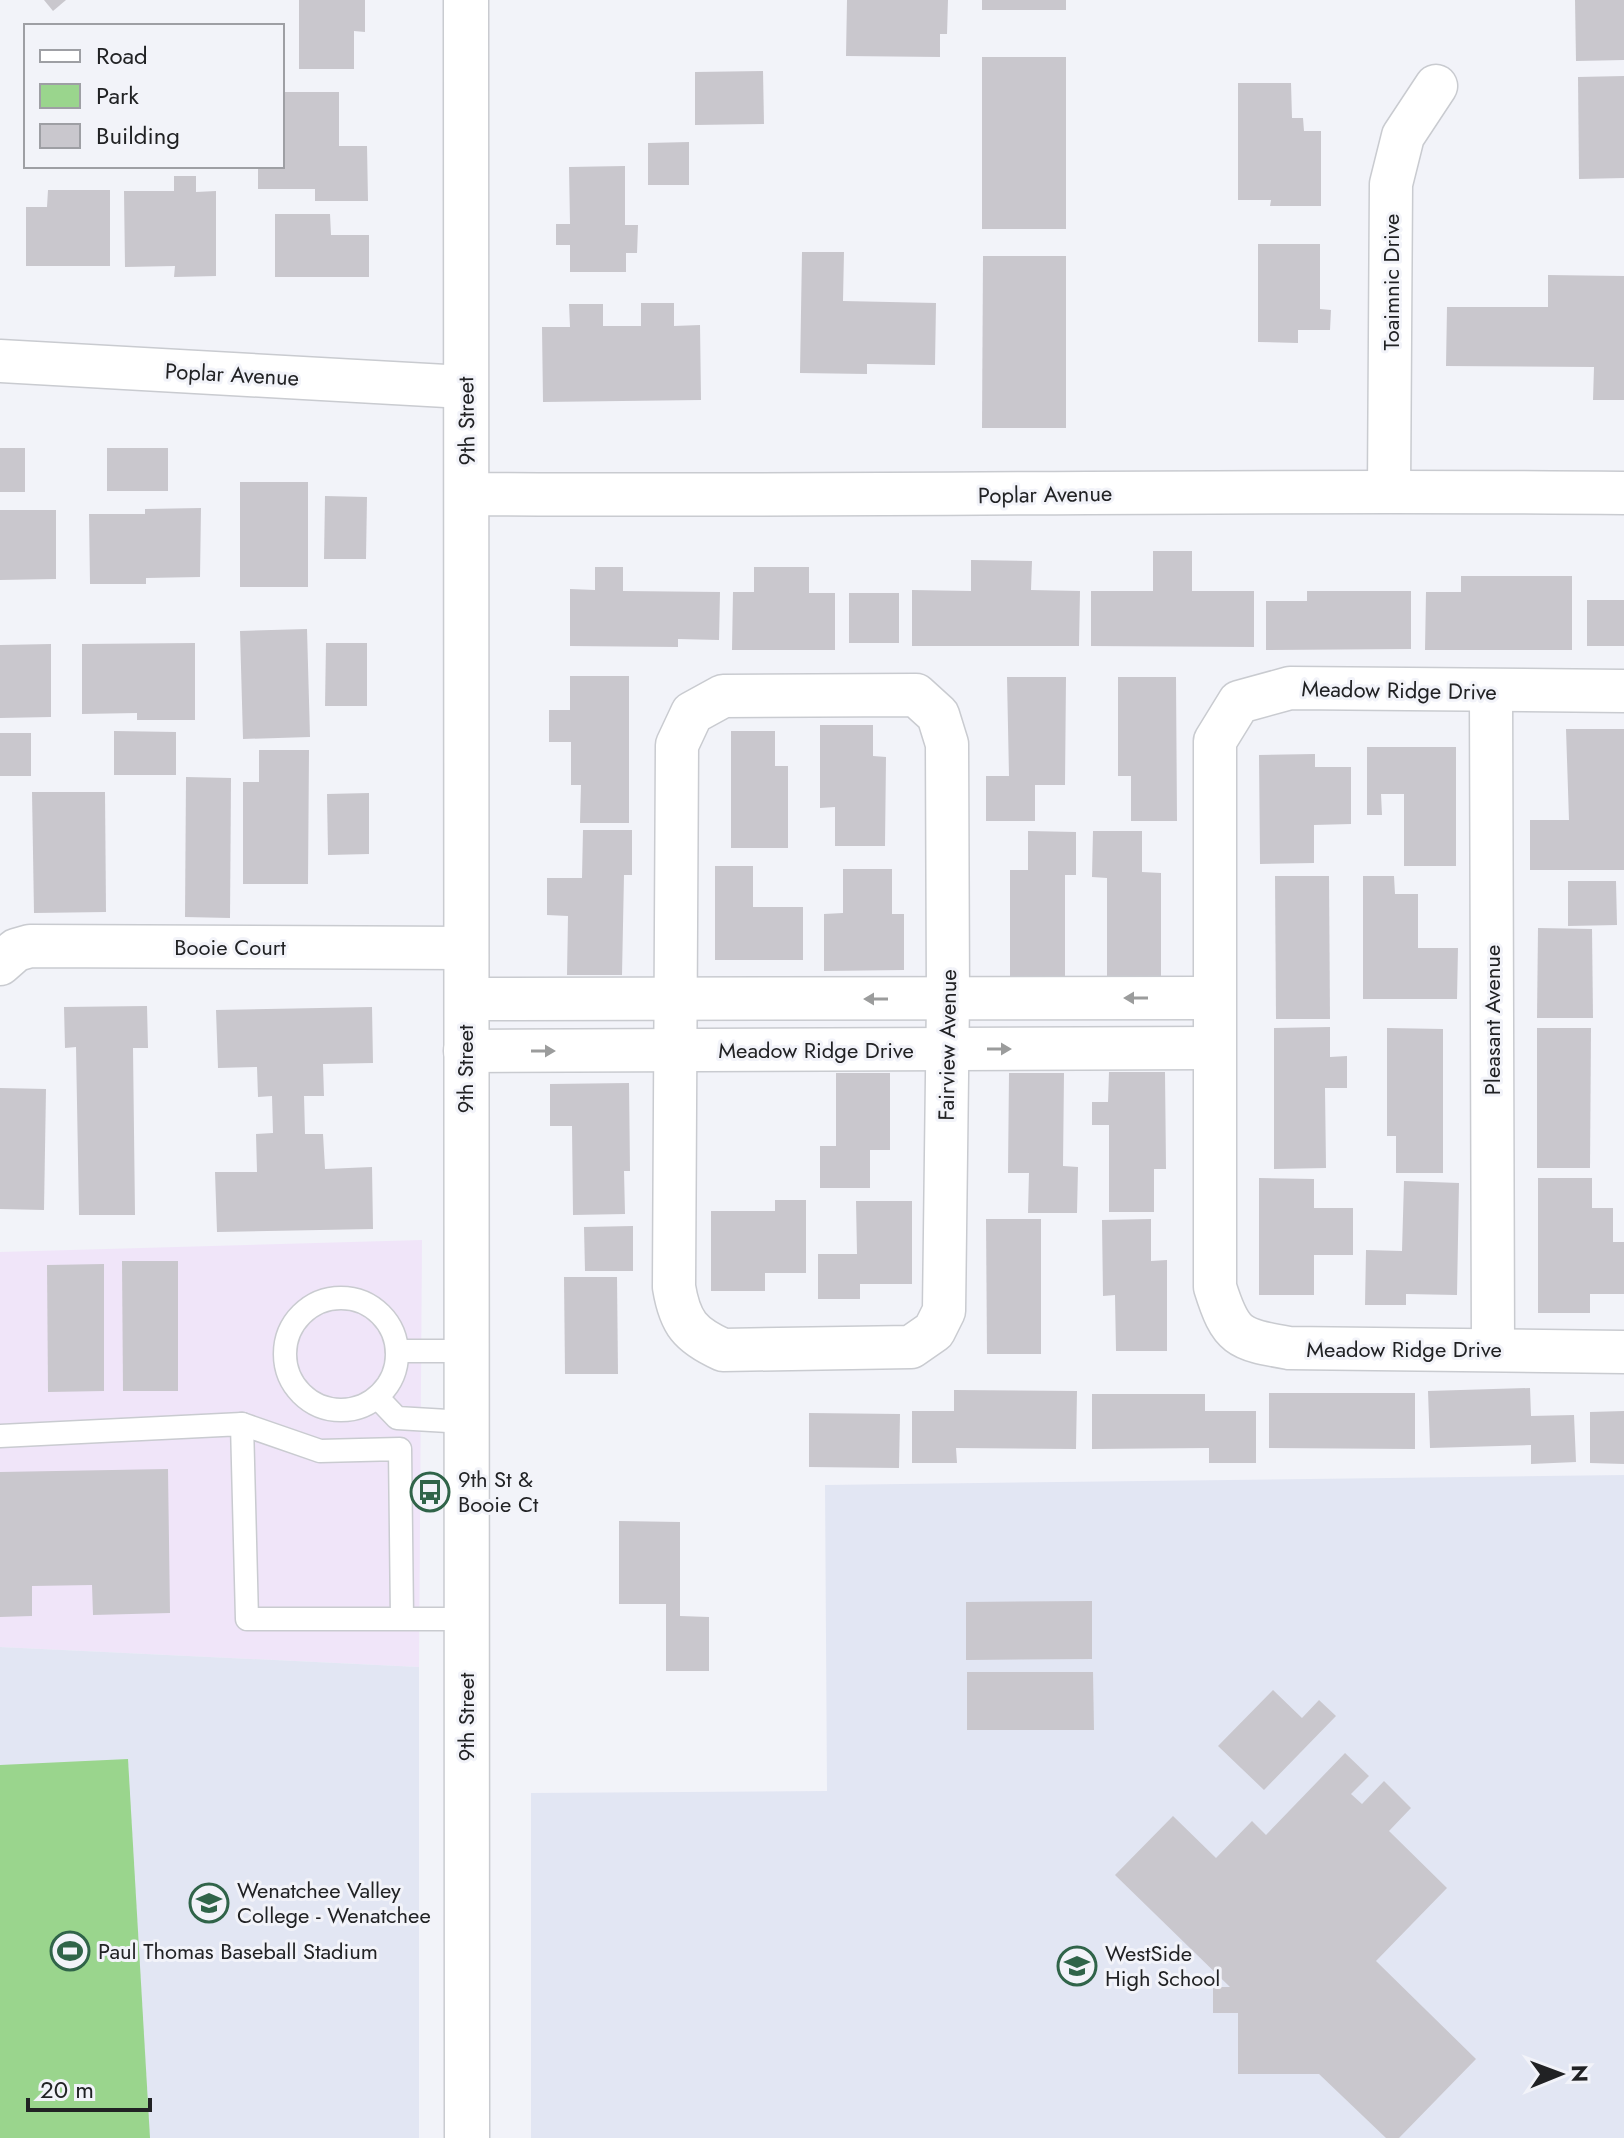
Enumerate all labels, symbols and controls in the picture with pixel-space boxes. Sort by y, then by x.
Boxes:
legend [24,24,284,168]
text: Road [96,38,148,73]
text: Park [96,78,139,113]
text: Building [96,118,180,153]
street label: Toaimnic Drive [1375,214,1407,350]
street label: Poplar Avenue [164,355,300,393]
street label: 9th Street [449,376,483,466]
street label: Poplar Avenue [978,477,1112,511]
street label: Meadow Ridge Drive [1301,672,1497,708]
street label: Booie Court [174,931,286,963]
street label: Pleasant Avenue [1476,945,1508,1095]
street label: Fairview Avenue [930,969,964,1121]
one-way arrow [1123,992,1148,1004]
one-way arrow [863,993,888,1005]
street label: 9th Street [449,1024,481,1113]
street label: Meadow Ridge Drive [718,1034,914,1066]
one-way arrow [987,1043,1012,1055]
one-way arrow [531,1045,556,1057]
street label: Meadow Ridge Drive [1306,1333,1502,1365]
place label: 9th St & Booie Ct [458,1463,539,1520]
bus stop icon: 9th St & Booie Ct [409,1471,451,1513]
street label: 9th Street [450,1672,482,1761]
place label: Wenatchee Valley College - Wenatchee [237,1874,431,1931]
school or university icon: Wenatchee Valley College - Wenatchee [188,1882,230,1924]
sports icon: Paul Thomas Baseball Stadium [49,1930,91,1972]
place label: Paul Thomas Baseball Stadium [98,1935,378,1967]
place label: WestSide High School [1105,1937,1220,1994]
school or university icon: WestSide High School [1056,1945,1098,1987]
north arrow [1520,2034,1600,2114]
scale bar [28,2062,150,2112]
text: N [1564,2065,1596,2083]
text: 20 m [40,2072,94,2107]

